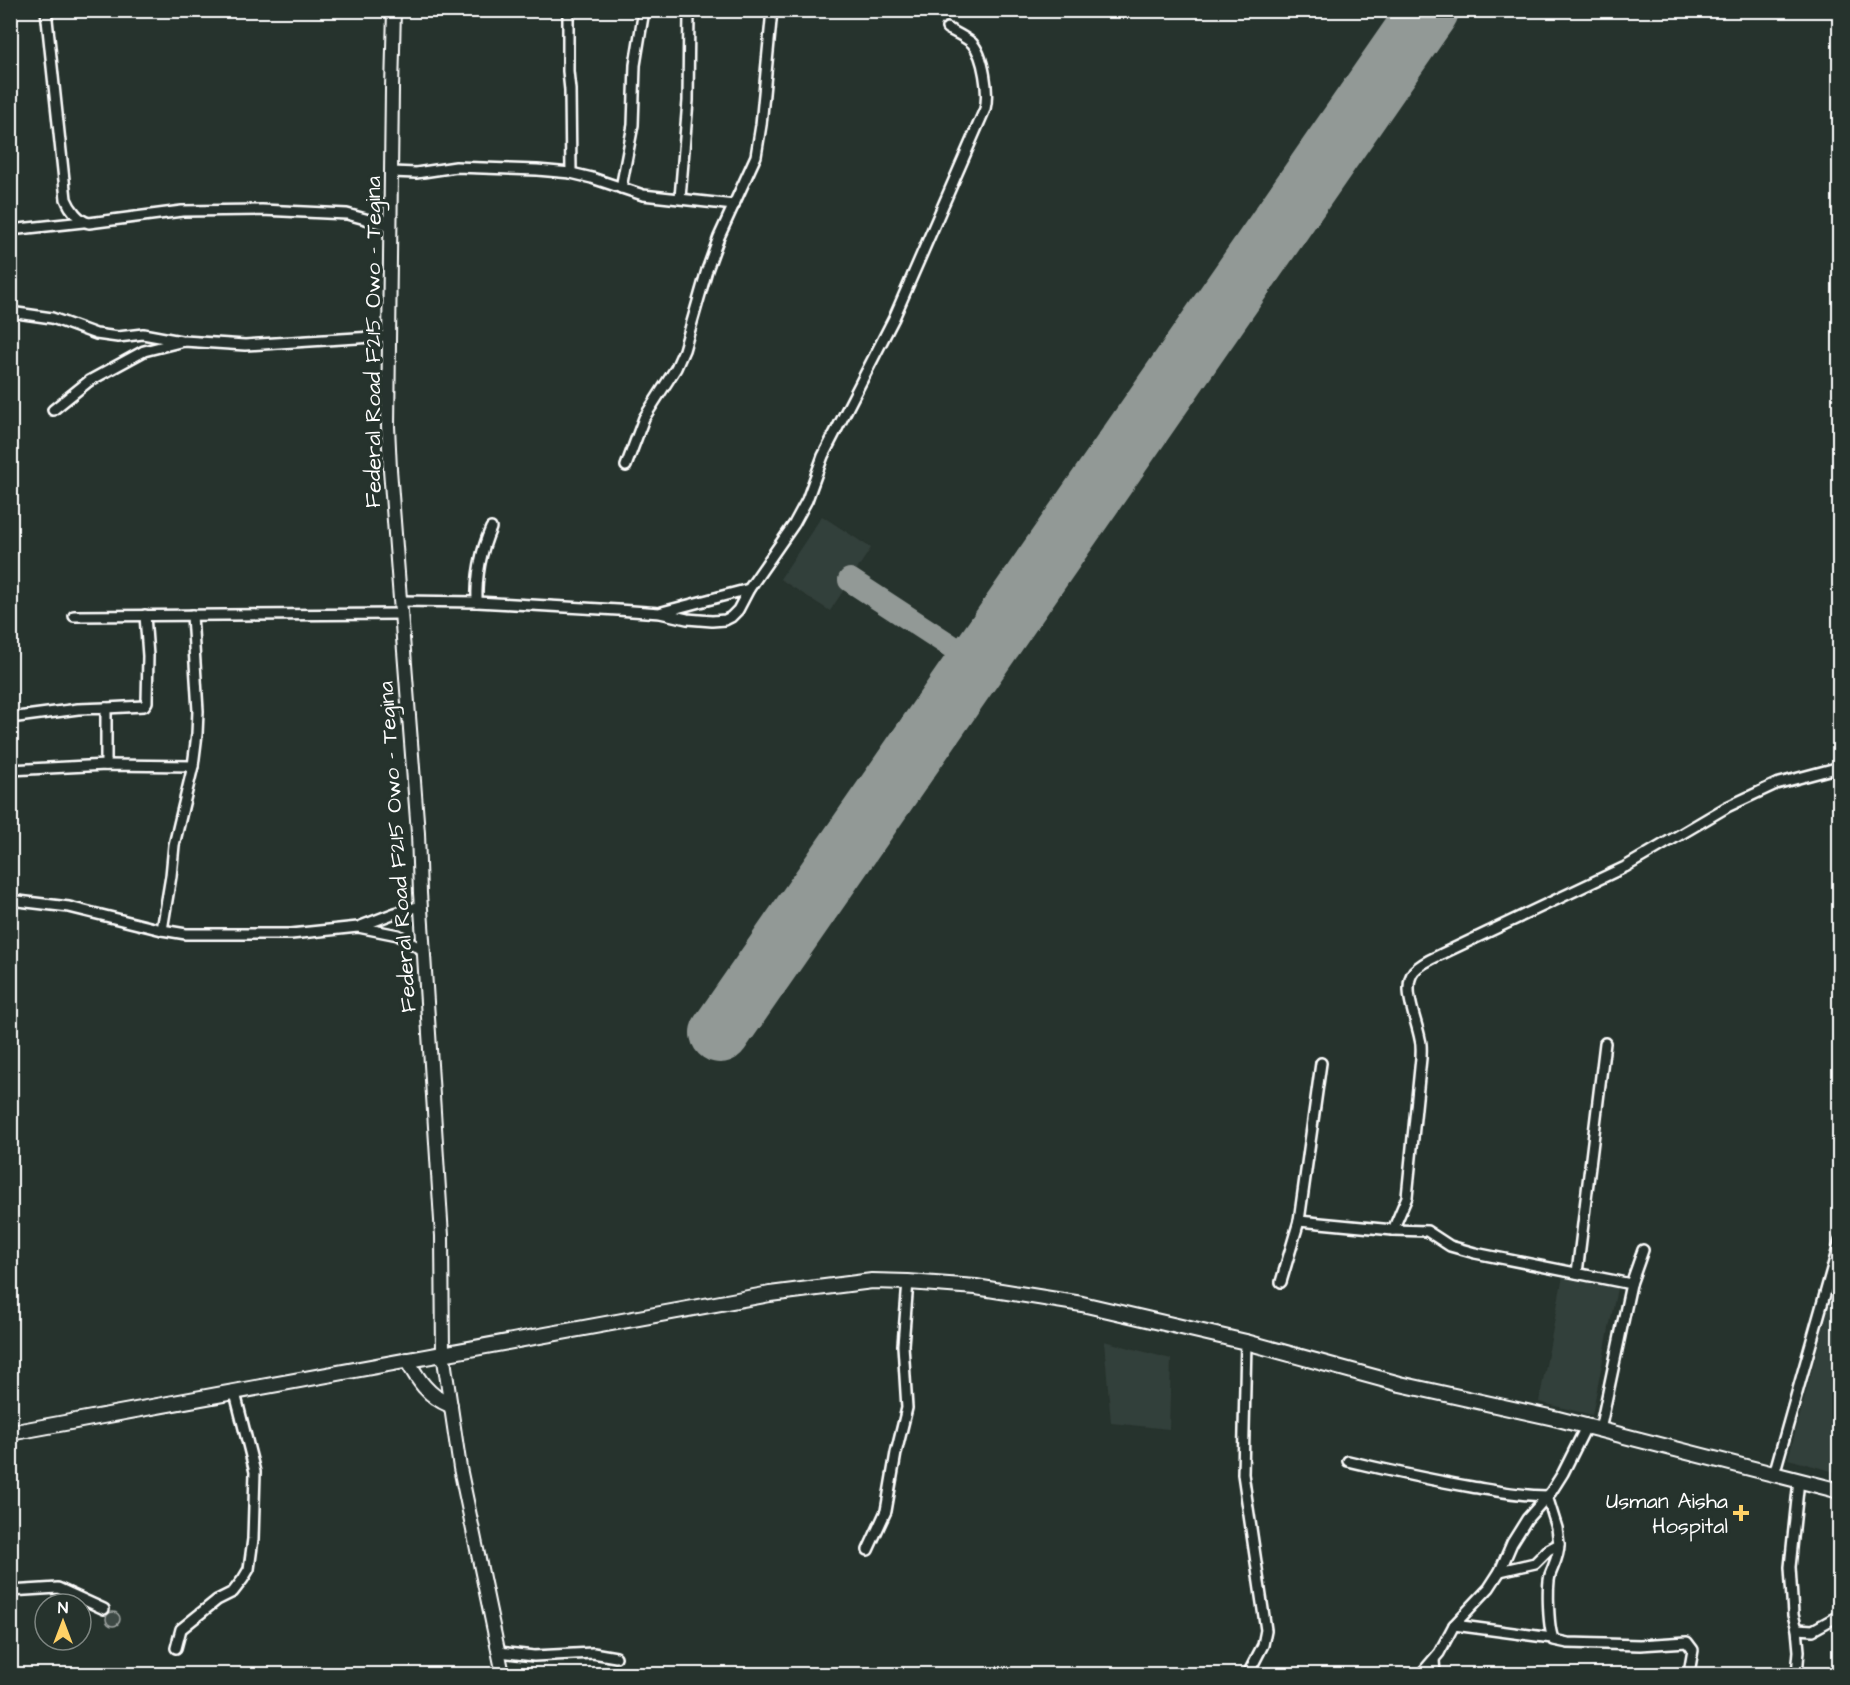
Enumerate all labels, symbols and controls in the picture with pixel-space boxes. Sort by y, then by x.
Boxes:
street label: Federal Road F215 Owo - Tegina [358,176,390,508]
street label: Federal Road F215 Owo - Tegina [370,680,426,1014]
place label: Usman Aisha Hospital [1606,1486,1728,1542]
marker: Usman Aisha Hospital [1732,1504,1750,1522]
north arrow [33,1592,93,1652]
text: N [58,1597,68,1619]

